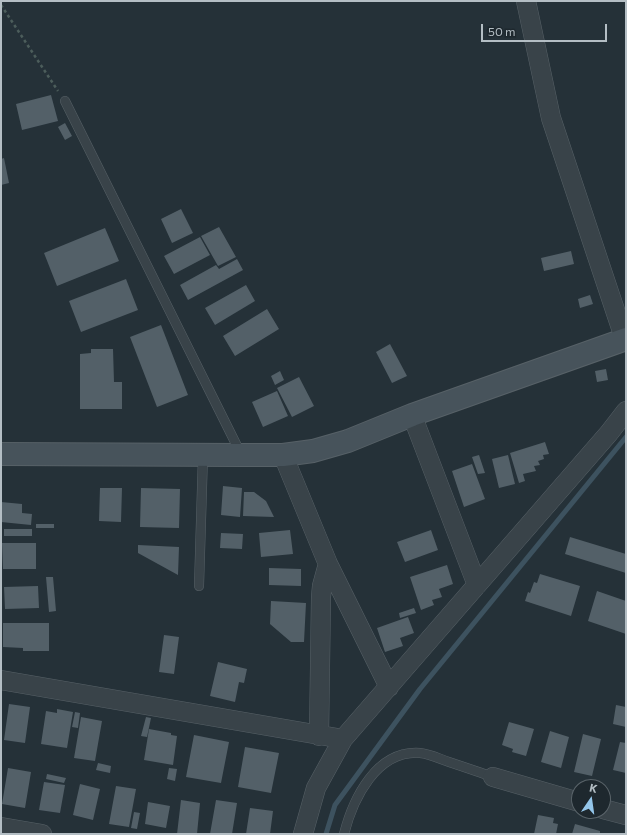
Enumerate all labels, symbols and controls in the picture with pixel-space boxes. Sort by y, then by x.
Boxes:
scale bar [483,16,609,42]
text: 50 m [488,24,516,38]
north arrow [571,779,611,819]
text: K [588,781,599,795]

